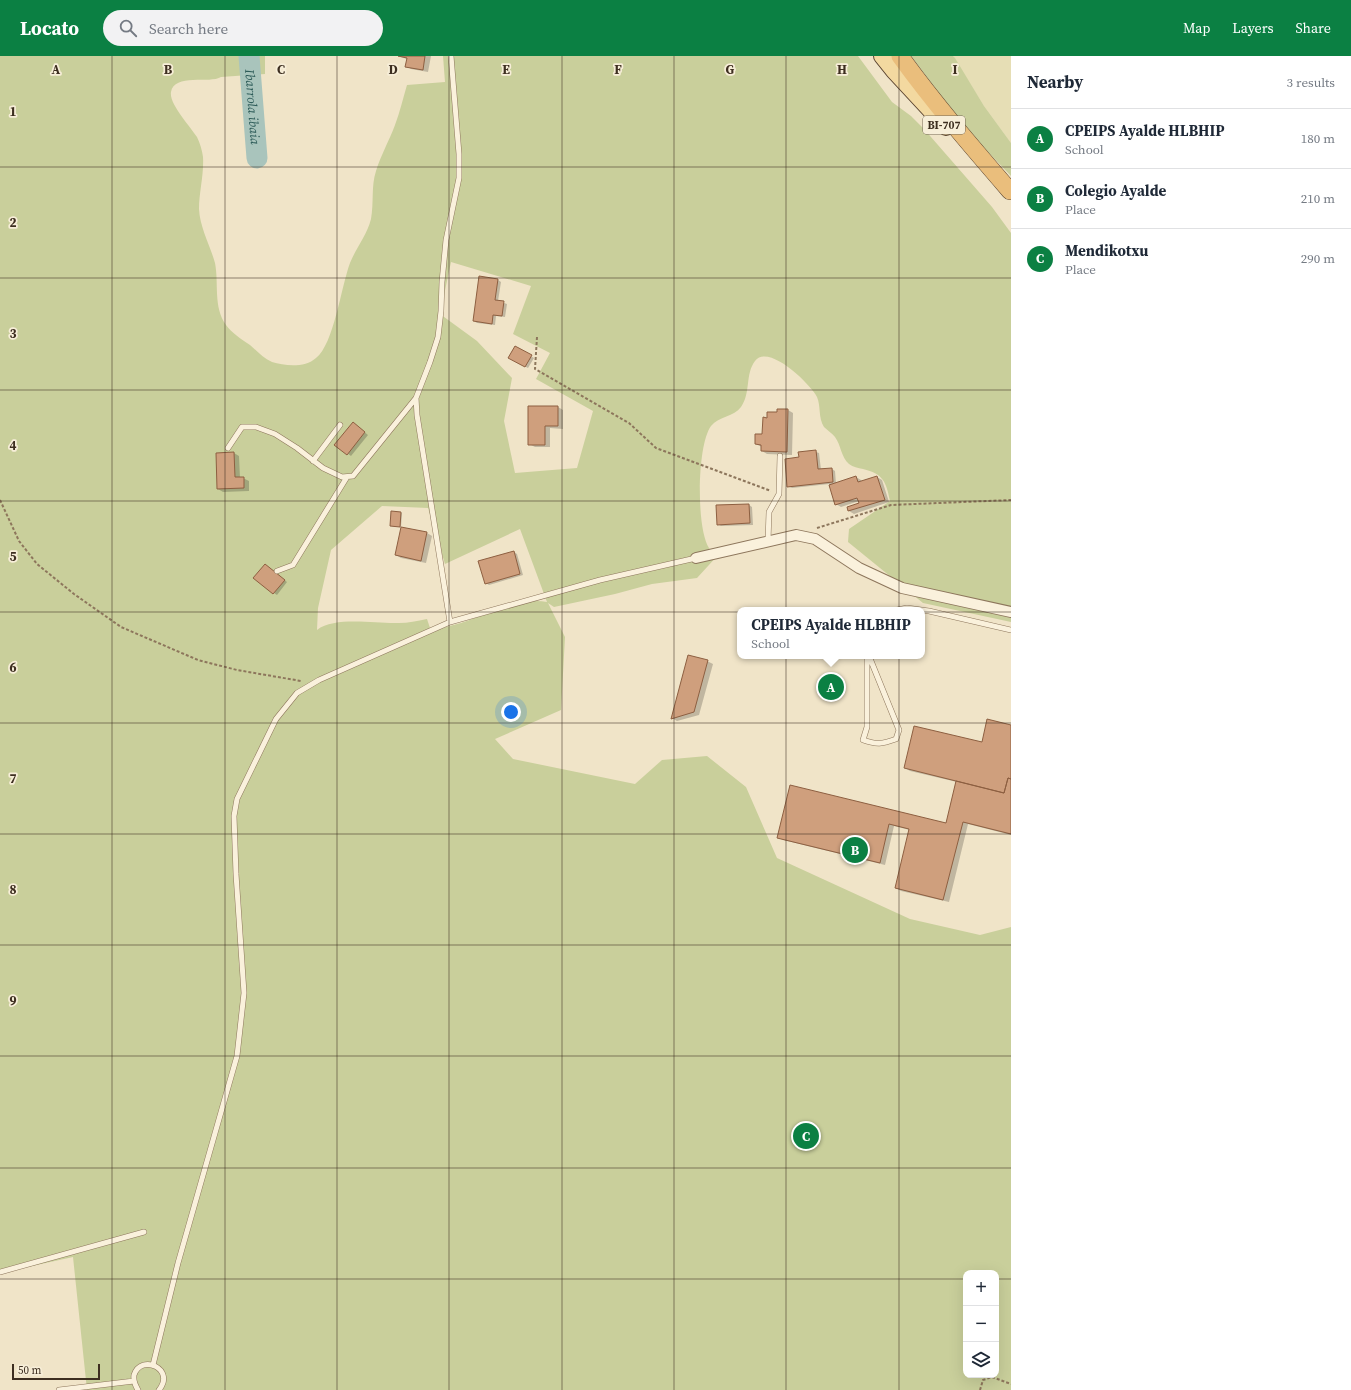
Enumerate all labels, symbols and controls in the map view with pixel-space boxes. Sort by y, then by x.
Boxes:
search box [103,10,383,46]
text: Locato [20,15,79,41]
icon: search [117,17,139,39]
text: Search here [149,18,228,39]
text: Map [1183,18,1210,38]
text: Layers [1232,18,1274,38]
text: Share [1296,18,1331,38]
text: A [52,61,61,78]
text: B [164,61,173,78]
text: C [277,61,285,78]
text: D [388,61,398,78]
text: E [502,61,510,78]
text: F [614,61,622,78]
text: G [726,61,735,78]
text: H [837,61,847,78]
text: I [952,61,958,78]
water label: Ibarrola ibaia [241,68,264,145]
text: Nearby [1027,70,1083,94]
text: 3 results [1287,74,1335,91]
text: 1 [9,103,17,120]
road number: BI-707 [923,116,965,134]
text: CPEIPS Ayalde HLBHIP [1065,120,1224,141]
text: A [1036,130,1044,147]
text: 180 m [1301,130,1335,147]
text: School [1065,141,1104,158]
text: Colegio Ayalde [1065,180,1166,201]
text: B [1036,190,1044,207]
text: 210 m [1301,190,1335,207]
text: Place [1065,201,1096,218]
text: 2 [9,214,17,231]
text: Mendikotxu [1065,240,1148,261]
text: C [1036,250,1044,267]
text: 290 m [1301,250,1335,267]
text: Place [1065,261,1096,278]
text: 3 [9,325,17,342]
text: 4 [9,437,17,454]
text: 5 [9,548,17,565]
popup [737,607,925,659]
text: CPEIPS Ayalde HLBHIP [751,614,911,635]
text: School [751,635,790,652]
text: 6 [9,659,17,676]
pin: A [818,672,844,702]
your location [501,702,521,722]
text: 7 [9,770,17,787]
pin: B [842,835,868,865]
text: 8 [9,881,17,898]
text: 9 [9,992,17,1009]
pin: C [793,1121,819,1151]
map controls [963,1270,999,1378]
button: + [963,1270,999,1306]
button: − [963,1306,999,1342]
button: layers [963,1342,999,1378]
scale bar [12,1362,100,1381]
text: 50 m [18,1363,41,1378]

